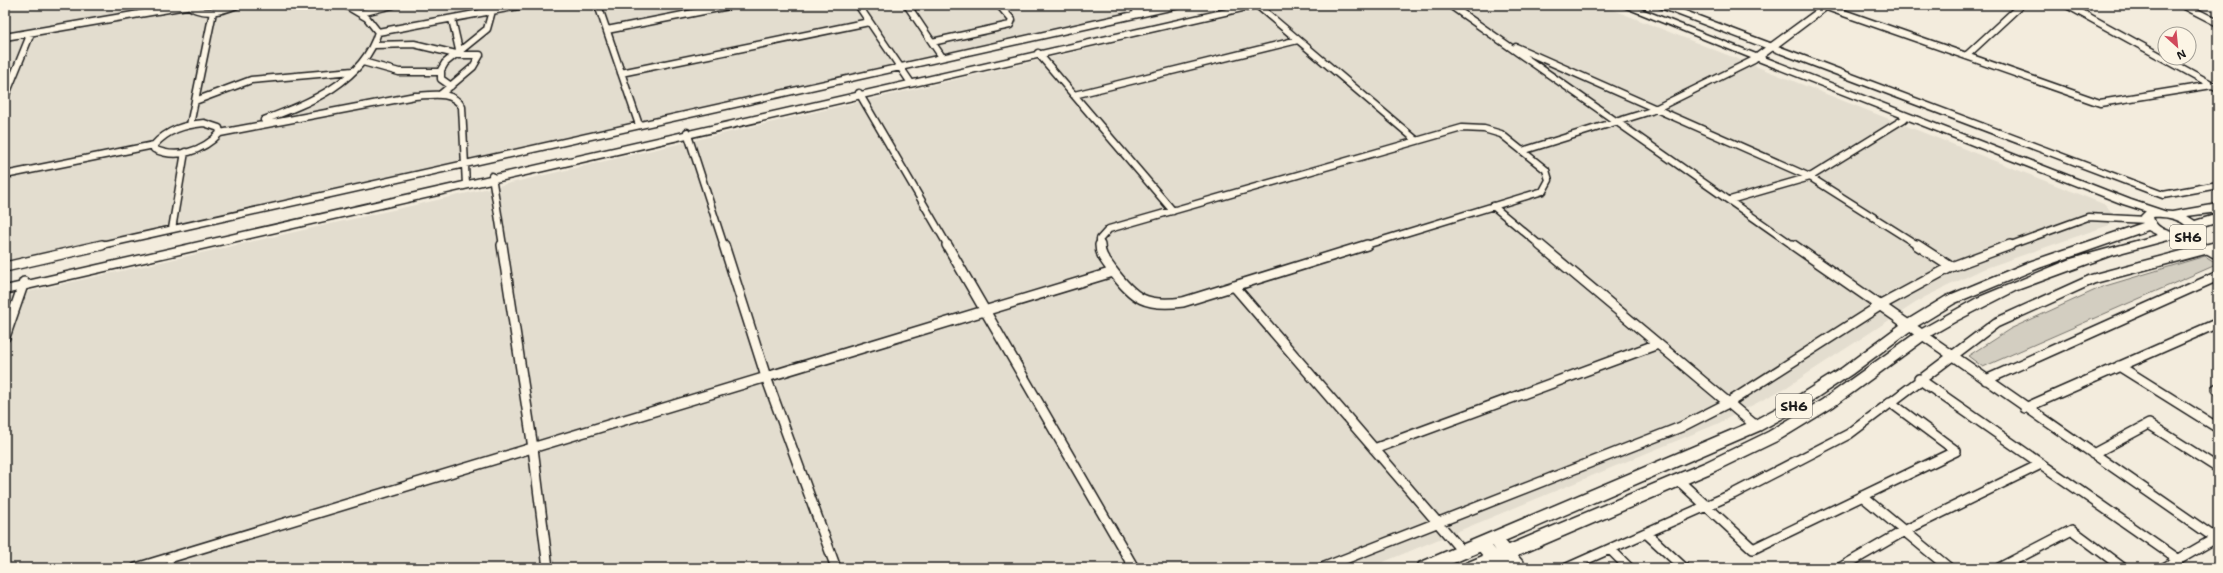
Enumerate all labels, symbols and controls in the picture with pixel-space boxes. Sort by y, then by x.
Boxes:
north arrow [2157,26,2197,66]
text: N [2174,46,2189,63]
road number: SH6 [2170,225,2206,249]
road number: SH6 [1776,394,1812,418]

